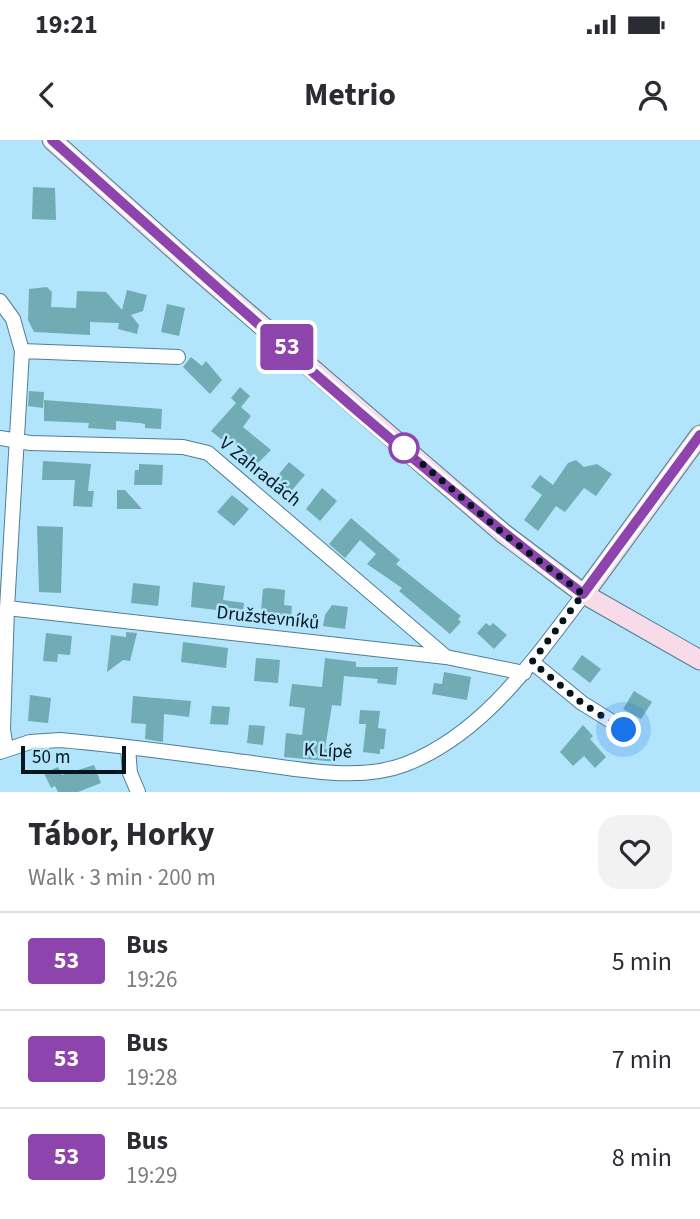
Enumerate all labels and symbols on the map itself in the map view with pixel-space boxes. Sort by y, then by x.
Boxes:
line badge: 53 [256,324,318,370]
street label: V Zahradách [213,431,307,513]
unlabelled marker [389,433,419,463]
street label: Družstevníků [215,599,321,637]
your location [606,712,641,747]
street label: K Lípě [303,736,353,766]
scale bar [21,743,126,775]

